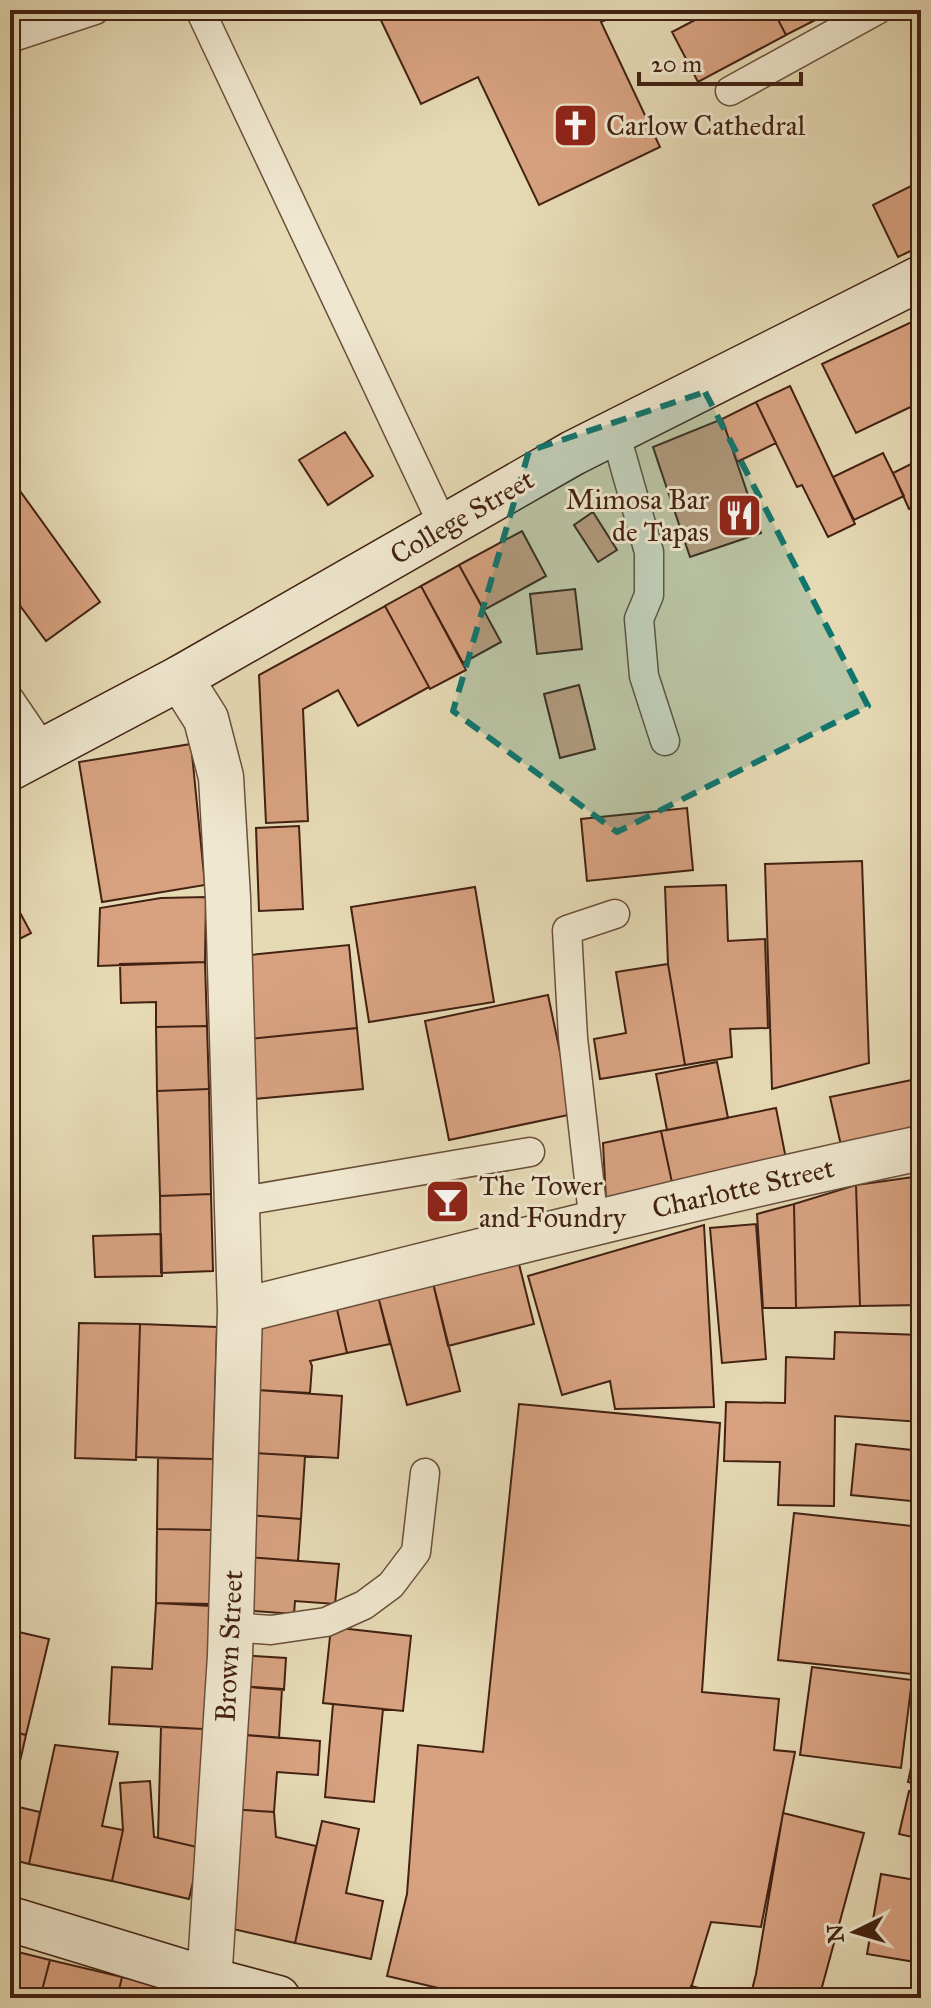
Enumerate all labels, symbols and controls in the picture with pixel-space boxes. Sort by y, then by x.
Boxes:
scale bar [639,36,801,86]
text: 20 m [651,49,702,79]
church icon: Carlow Cathedral [551,101,599,149]
place label: Carlow Cathedral [606,108,806,143]
street label: College Street [384,462,540,572]
place label: Mimosa Bar de Tapas [566,482,709,549]
restaurant icon: Mimosa Bar de Tapas [716,491,764,539]
street label: Charlotte Street [649,1150,837,1226]
place label: The Tower and Foundry [479,1168,627,1235]
bar icon: The Tower and Foundry [424,1177,472,1225]
street label: Brown Street [208,1569,250,1723]
north arrow [815,1892,895,1972]
text: N [821,1923,850,1944]

